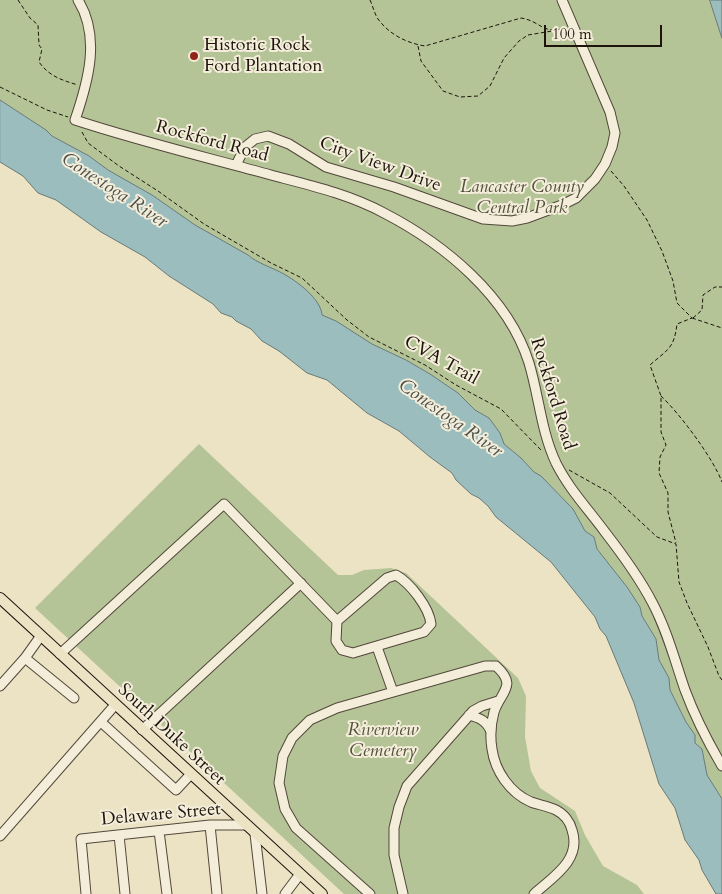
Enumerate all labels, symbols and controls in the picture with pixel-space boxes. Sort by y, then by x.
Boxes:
scale bar [547,15,664,47]
text: 100 m [552,24,592,44]
place label: Historic Rock Ford Plantation [204,35,322,78]
marker: Historic Rock Ford Plantation [188,50,200,62]
street label: Rockford Road [153,117,271,167]
street label: City View Drive [316,133,444,197]
water label: Conestoga River [57,148,171,234]
park label: Lancaster County Central Park [460,177,584,220]
street label: CVA Trail [400,332,482,390]
street label: Rockford Road [525,335,579,453]
water label: Conestoga River [393,375,507,463]
street label: South Duke Street [113,680,229,790]
park label: Riverview Cemetery [348,720,418,762]
street label: Delaware Street [100,799,222,831]

